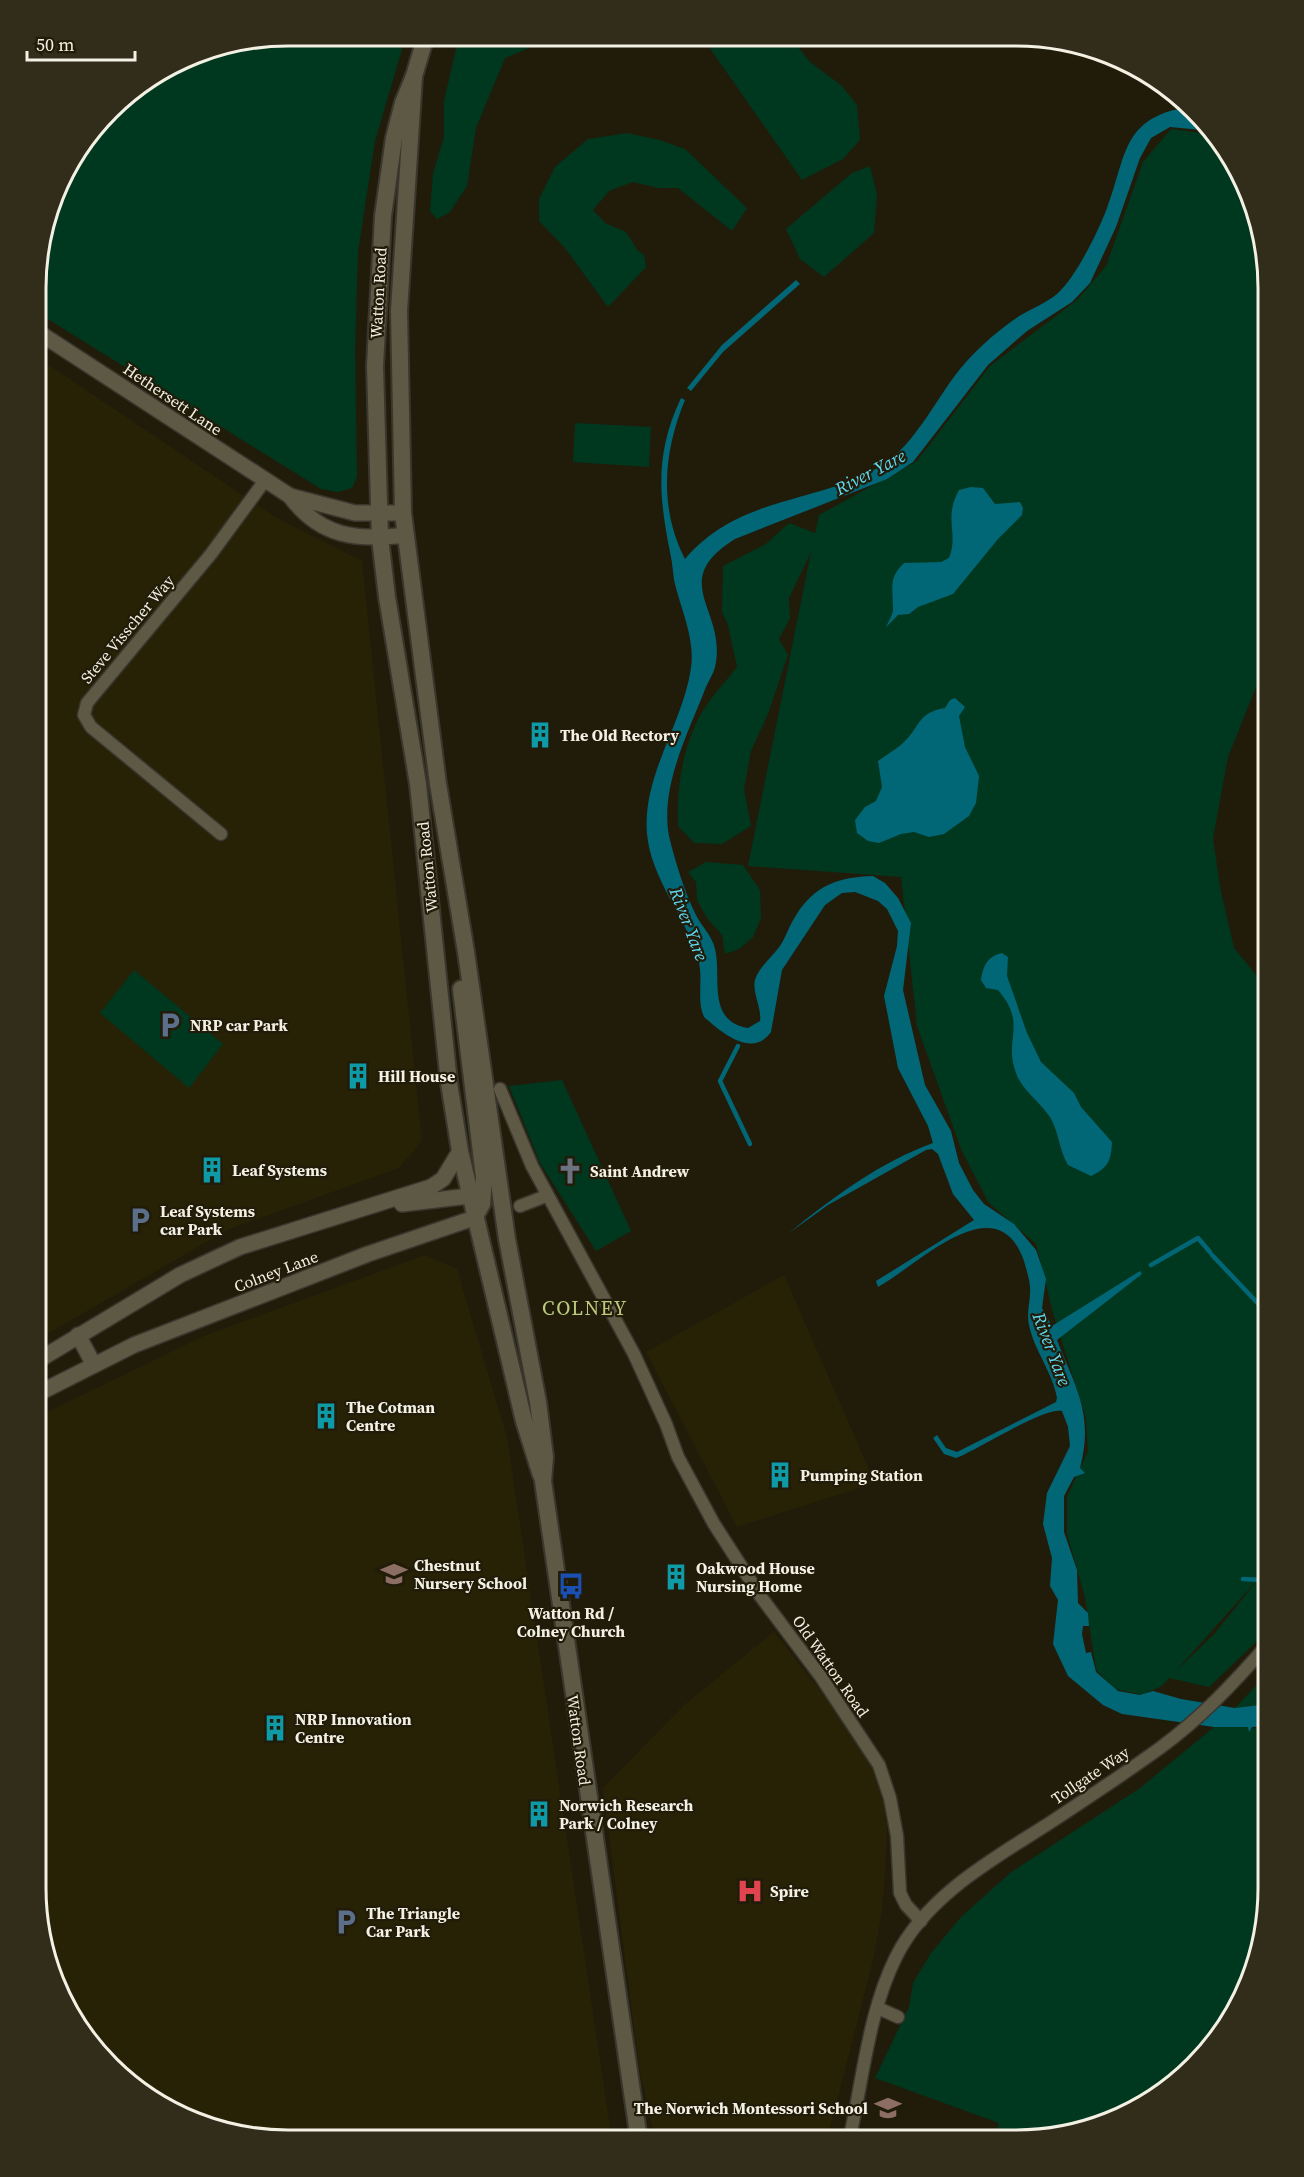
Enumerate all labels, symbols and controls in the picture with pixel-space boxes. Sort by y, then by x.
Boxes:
scale bar [27,24,135,62]
text: 50 m [36,32,74,57]
street label: Watton Road [365,247,391,339]
street label: Hethersett Lane [119,358,227,440]
water label: River Yare [829,443,910,502]
street label: Steve Visscher Way [75,570,179,688]
building icon: The Old Rectory [525,720,555,750]
place label: The Old Rectory [560,724,680,746]
street label: Watton Road [411,820,443,914]
water label: River Yare [663,883,715,965]
parking icon: NRP car Park [155,1010,185,1040]
place label: NRP car Park [190,1014,288,1036]
building icon: Hill House [343,1061,373,1091]
place label: Hill House [378,1065,455,1087]
building icon: Leaf Systems [197,1155,227,1185]
church icon: Saint Andrew [555,1156,585,1186]
place label: Leaf Systems [232,1159,327,1181]
place label: Saint Andrew [590,1160,690,1182]
place label: Leaf Systems car Park [160,1200,255,1240]
parking icon: Leaf Systems car Park [125,1205,155,1235]
street label: Colney Lane [231,1245,321,1297]
district label: COLNEY [542,1294,628,1322]
water label: River Yare [1026,1308,1078,1390]
place label: The Cotman Centre [346,1396,435,1436]
building icon: The Cotman Centre [311,1401,341,1431]
building icon: Pumping Station [765,1460,795,1490]
place label: Pumping Station [800,1464,923,1486]
place label: Chestnut Nursery School [414,1554,527,1594]
place label: Oakwood House Nursing Home [696,1557,815,1597]
school or university icon: Chestnut Nursery School [379,1559,409,1589]
building icon: Oakwood House Nursing Home [661,1562,691,1592]
bus stop icon: Watton Rd / Colney Church [556,1571,586,1601]
place label: Watton Rd / Colney Church [517,1602,625,1642]
street label: Old Watton Road [788,1611,874,1721]
street label: Watton Road [562,1693,596,1787]
place label: NRP Innovation Centre [295,1708,412,1748]
building icon: NRP Innovation Centre [260,1713,290,1743]
street label: Tollgate Way [1047,1740,1134,1809]
place label: Norwich Research Park / Colney [559,1794,694,1834]
building icon: Norwich Research Park / Colney [524,1799,554,1829]
hospital icon: Spire [735,1876,765,1906]
place label: Spire [770,1880,809,1902]
place label: The Triangle Car Park [366,1902,460,1942]
parking icon: The Triangle Car Park [331,1907,361,1937]
school or university icon: The Norwich Montessori School [873,2093,903,2123]
place label: The Norwich Montessori School [634,2097,868,2119]

